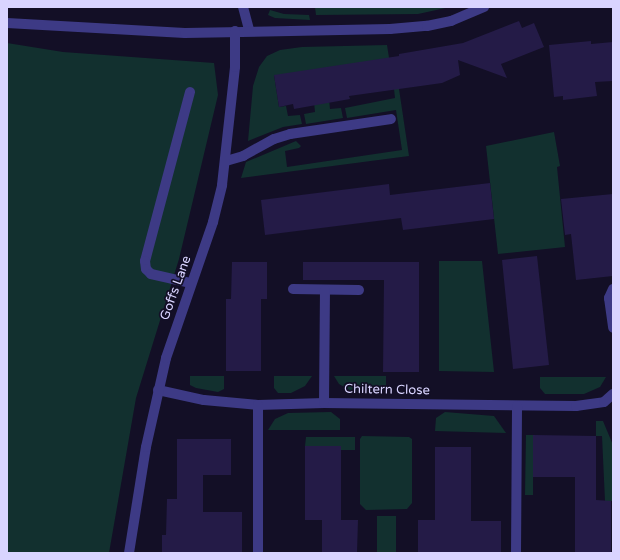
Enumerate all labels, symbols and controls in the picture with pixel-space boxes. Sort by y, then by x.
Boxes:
street label: Goffs Lane [157,254,195,322]
street label: Chiltern Close [344,381,430,399]

